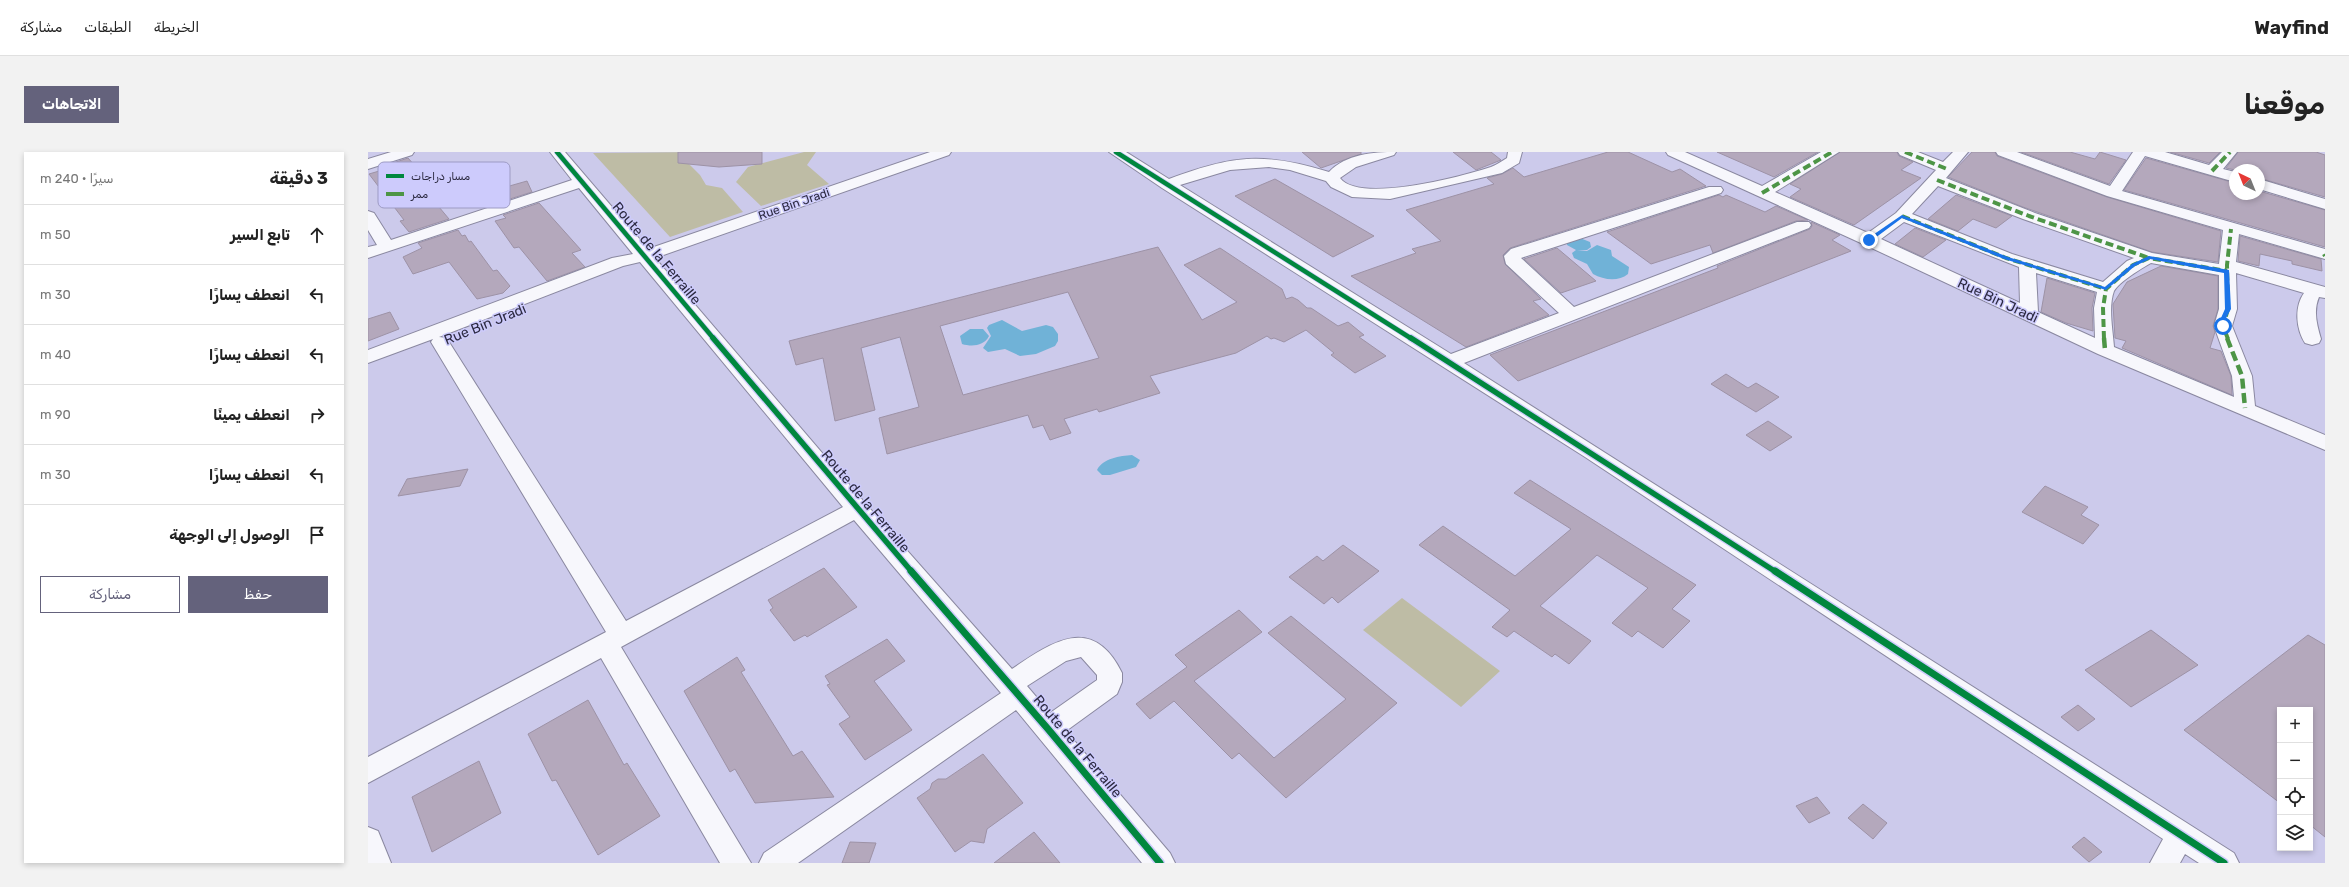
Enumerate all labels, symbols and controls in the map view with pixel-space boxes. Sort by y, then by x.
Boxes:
text: Wayfind [2254,16,2329,39]
text: مشاركة [20,19,62,36]
text: الطبقات [84,19,132,36]
text: الخريطة [154,19,199,36]
button: الاتجاهات [24,86,119,123]
text: موقعنا [2244,88,2325,121]
legend [378,162,510,208]
north arrow [2229,164,2265,200]
text: 3 دقيقة [269,168,328,188]
text: مسار دراجات [411,170,470,183]
text: سيرًا · 240 m [40,171,113,186]
street label: Rue Bin Jradi [756,185,832,223]
text: ممر [410,188,428,201]
street label: Route de la Ferraille [609,199,705,308]
icon: ahead [306,224,328,246]
text: تابع السير [230,226,290,244]
text: 50 m [40,227,71,242]
route end [1860,231,1878,249]
street label: Rue Bin Jradi [1955,274,2041,327]
icon: left [306,284,328,306]
text: انعطف يسارًا [209,286,290,304]
text: 30 m [40,287,71,302]
street label: Rue Bin Jradi [442,300,529,349]
route start [2214,317,2232,335]
icon: left [306,344,328,366]
text: انعطف يسارًا [209,346,290,364]
text: 40 m [40,347,71,362]
icon: right [306,404,328,426]
text: انعطف يمينًا [213,406,290,424]
text: 90 m [40,407,71,422]
street label: Route de la Ferraille [818,447,914,556]
icon: left [306,464,328,486]
text: انعطف يسارًا [209,466,290,484]
text: 30 m [40,467,71,482]
icon: arrive [306,524,328,546]
text: الوصول إلى الوجهة [169,526,290,544]
button: مشاركة [40,576,180,613]
button: حفظ [188,576,328,613]
street label: Route de la Ferraille [1030,692,1126,801]
map controls [2277,707,2313,851]
button: + [2277,707,2313,743]
button: − [2277,743,2313,779]
button: locate [2277,779,2313,815]
button: layers [2277,815,2313,851]

